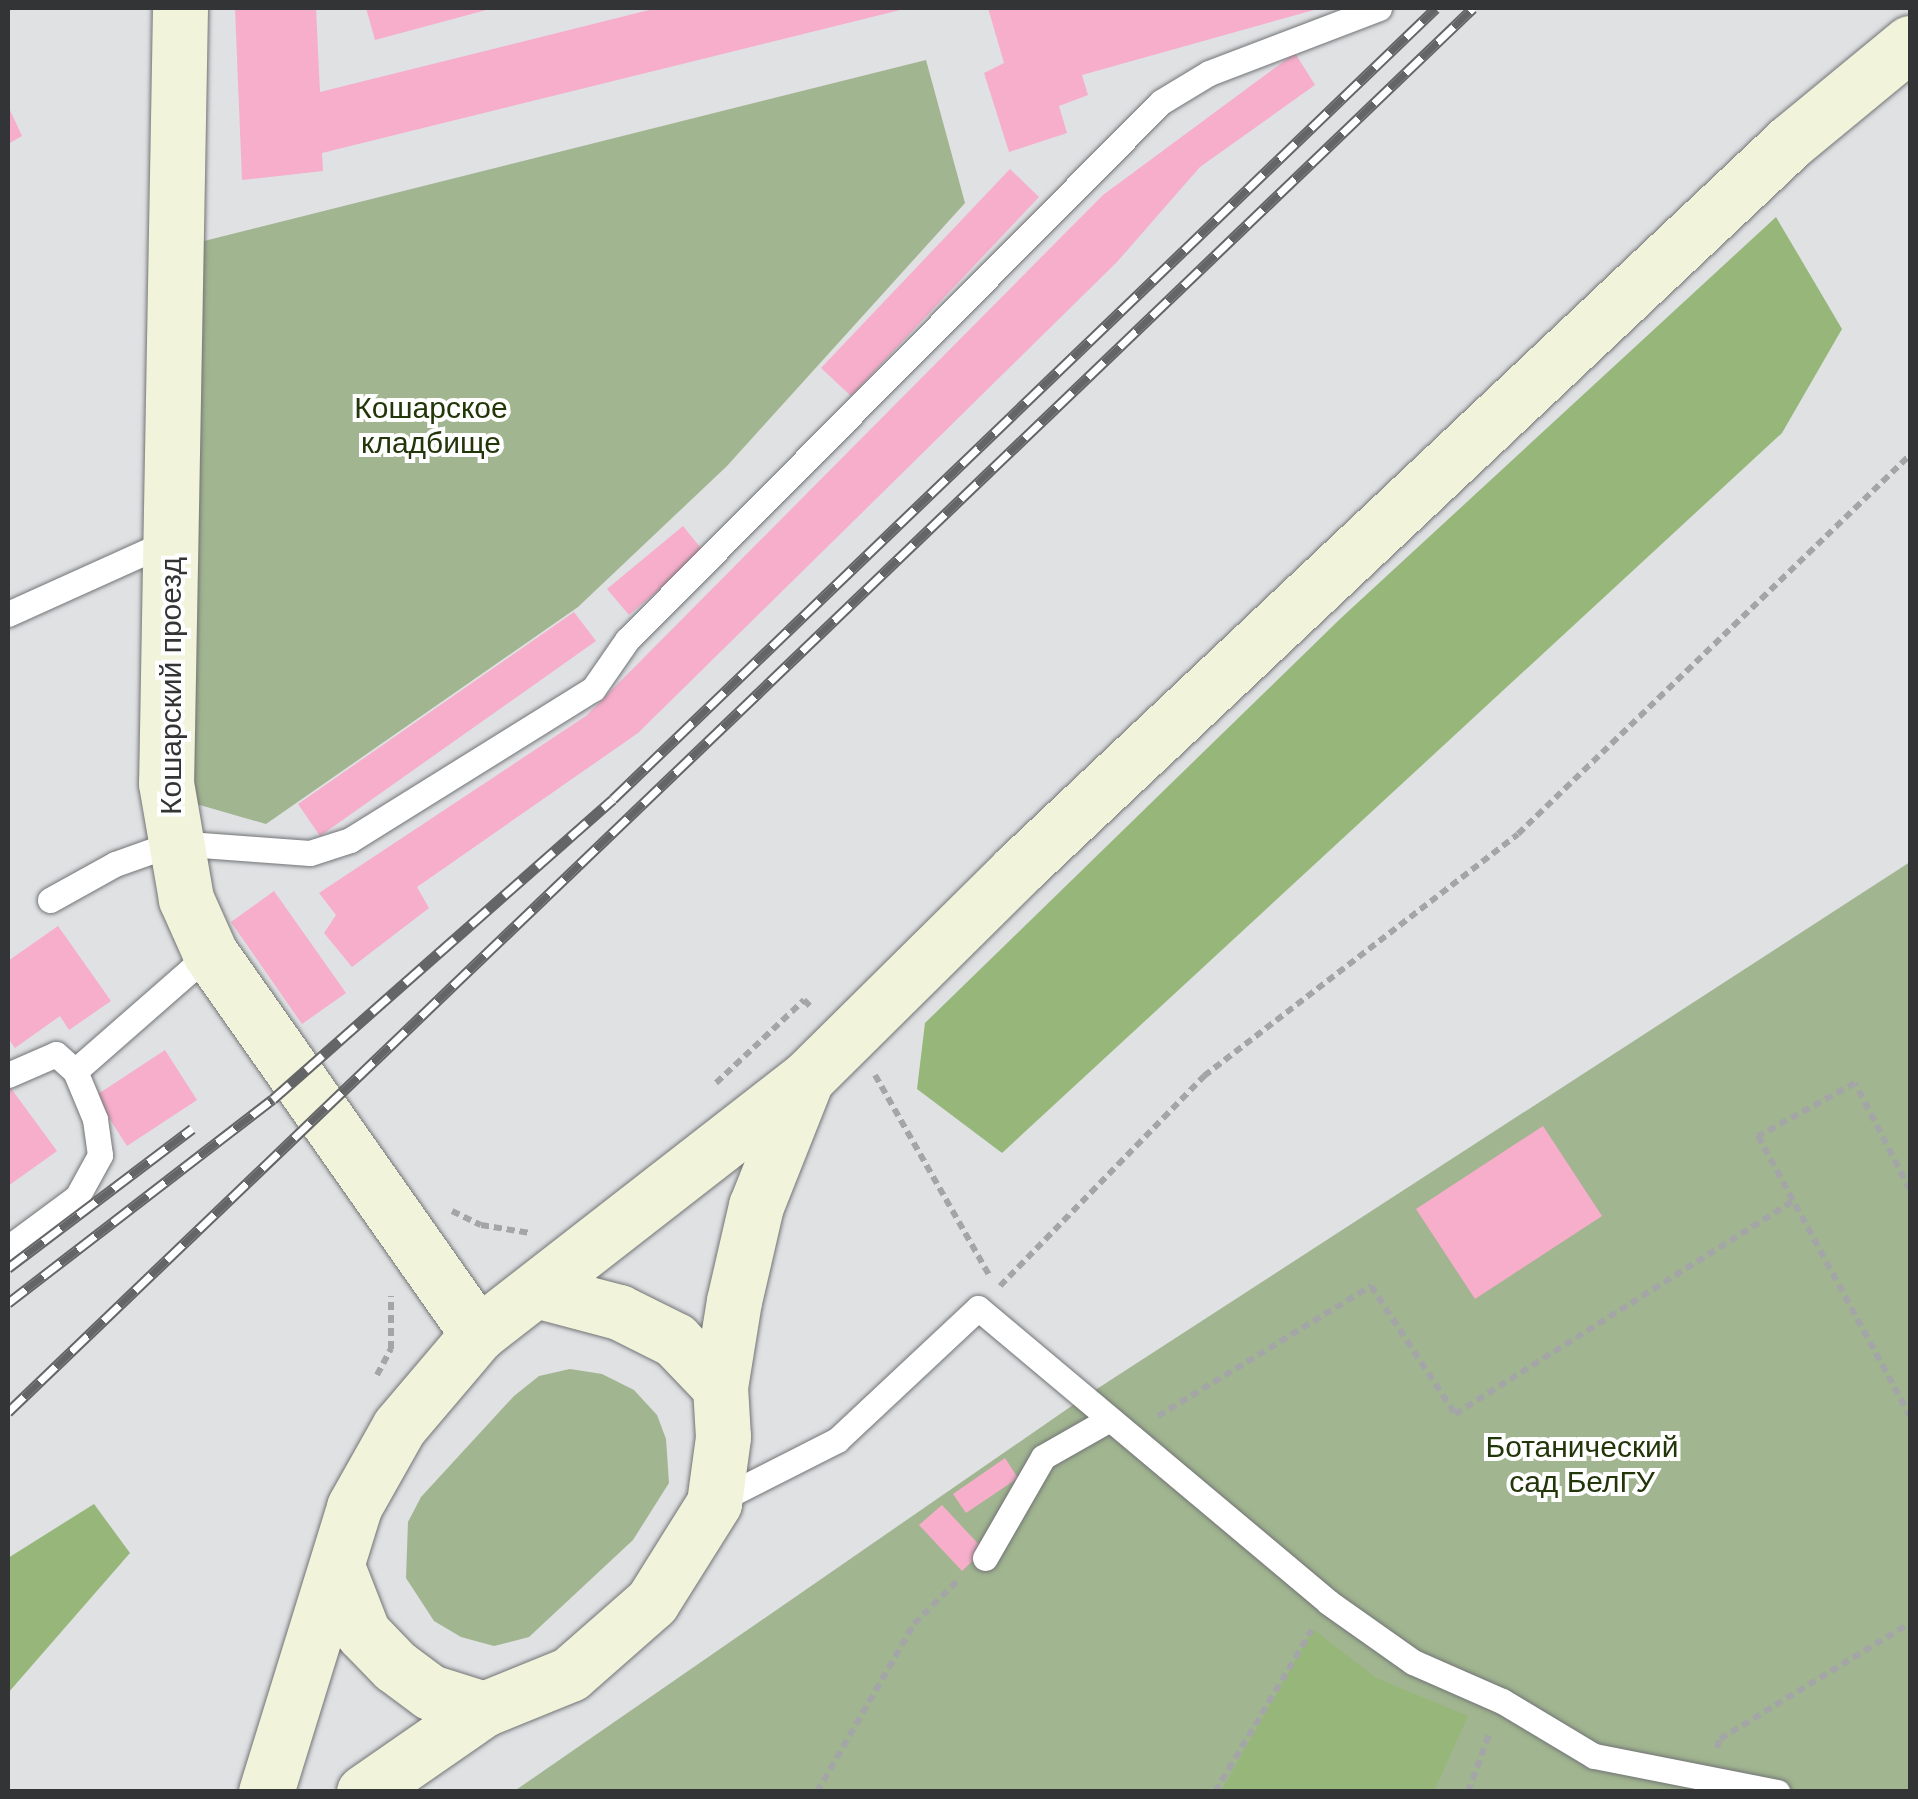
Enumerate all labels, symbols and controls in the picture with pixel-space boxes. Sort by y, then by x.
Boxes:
park label: Кошарское кладбище [354,390,508,460]
street label: Кошарский проезд [153,557,189,815]
park label: Ботанический сад БелГУ [1485,1429,1679,1500]

